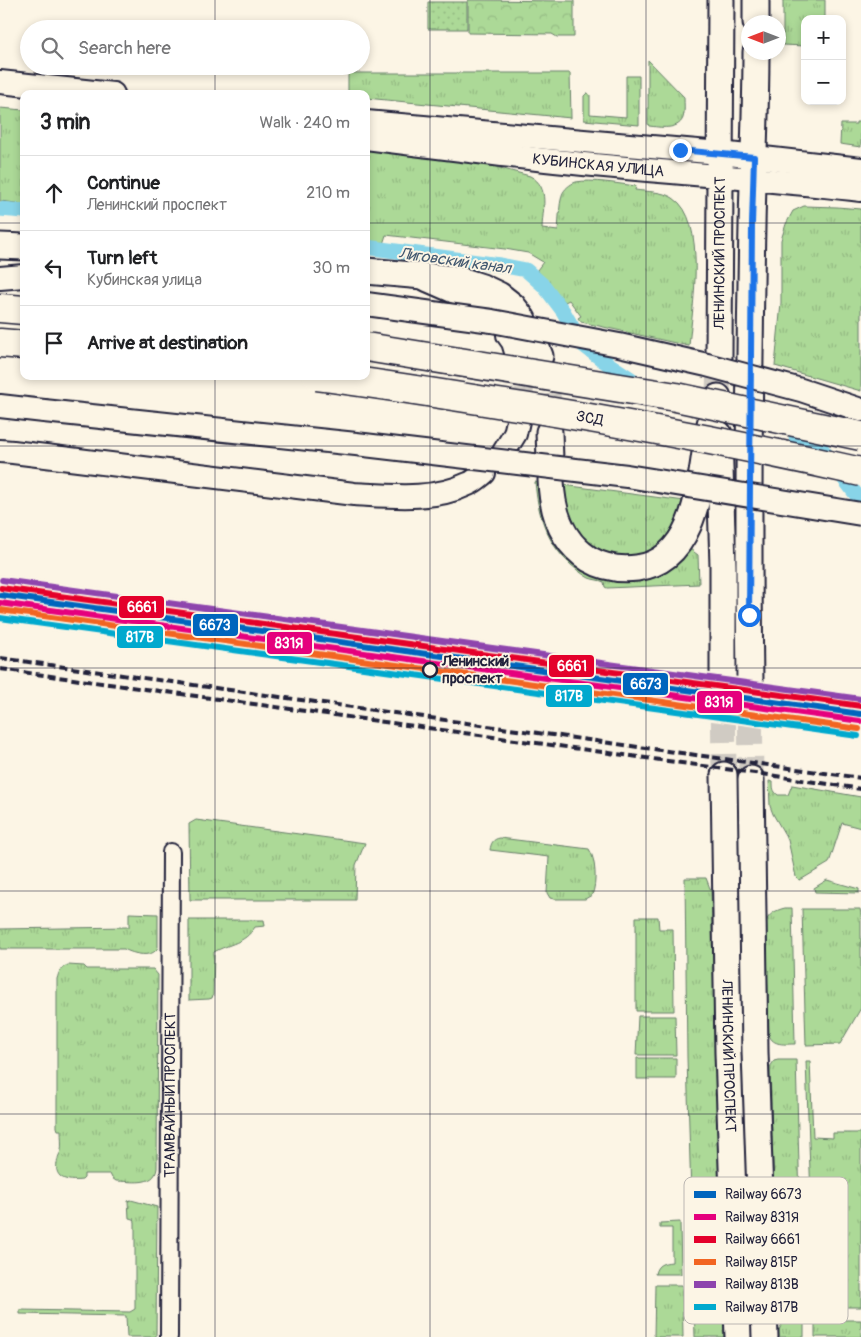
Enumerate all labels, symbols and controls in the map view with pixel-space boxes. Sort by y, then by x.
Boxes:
north arrow [741,15,786,60]
map controls [801,15,846,105]
button: + [801,15,846,60]
search box [20,20,370,75]
icon: search [38,34,66,62]
text: Search here [78,36,171,60]
button: − [801,60,846,105]
text: 3 min [40,109,90,136]
text: Walk · 240 m [259,113,350,133]
route end [669,139,692,162]
street label: КУБИНСКАЯ УЛИЦА [531,150,665,181]
text: Continue [87,171,160,195]
street label: ЛЕНИНСКИЙ ПРОСПЕКТ [710,176,730,331]
icon: ahead [40,179,68,207]
text: 210 m [306,183,350,203]
text: Ленинский проспект [87,195,227,215]
water label: Лиговский канал [398,243,514,279]
text: Turn left [87,246,157,270]
icon: left [40,254,68,282]
text: 30 m [312,258,350,278]
text: Кубинская улица [87,270,202,290]
icon: arrive [40,329,68,357]
text: Arrive at destination [87,331,248,355]
street label: ЗСД [575,407,606,430]
line badge: 6661 [118,595,165,619]
text: 6661 [127,599,157,616]
route start [738,604,761,627]
line badge: 6673 [192,613,239,637]
text: 6673 [199,617,231,634]
line badge: 817В [116,625,164,649]
text: 817В [126,629,154,646]
line badge: 831Я [266,631,313,655]
text: 831Я [275,635,303,652]
place label: Ленинский проспект [441,652,509,688]
line badge: 6661 [548,654,595,678]
text: 6661 [557,658,587,675]
marker: Ленинский проспект [422,662,438,678]
line badge: 6673 [622,672,669,696]
text: 6673 [630,676,662,693]
line badge: 817В [545,684,593,708]
text: 817В [555,688,583,705]
line badge: 831Я [696,690,743,714]
text: 831Я [705,694,733,711]
street label: ЛЕНИНСКИЙ ПРОСПЕКТ [717,978,740,1133]
street label: ТРАМВАЙНЫЙ ПРОСПЕКТ [161,1012,180,1178]
legend [684,1177,848,1324]
text: Railway 6673 [725,1186,802,1203]
text: Railway 831Я [725,1209,799,1226]
text: Railway 6661 [725,1231,800,1248]
text: Railway 815Р [725,1254,798,1271]
text: Railway 813В [725,1276,799,1293]
text: Railway 817В [725,1299,798,1316]

